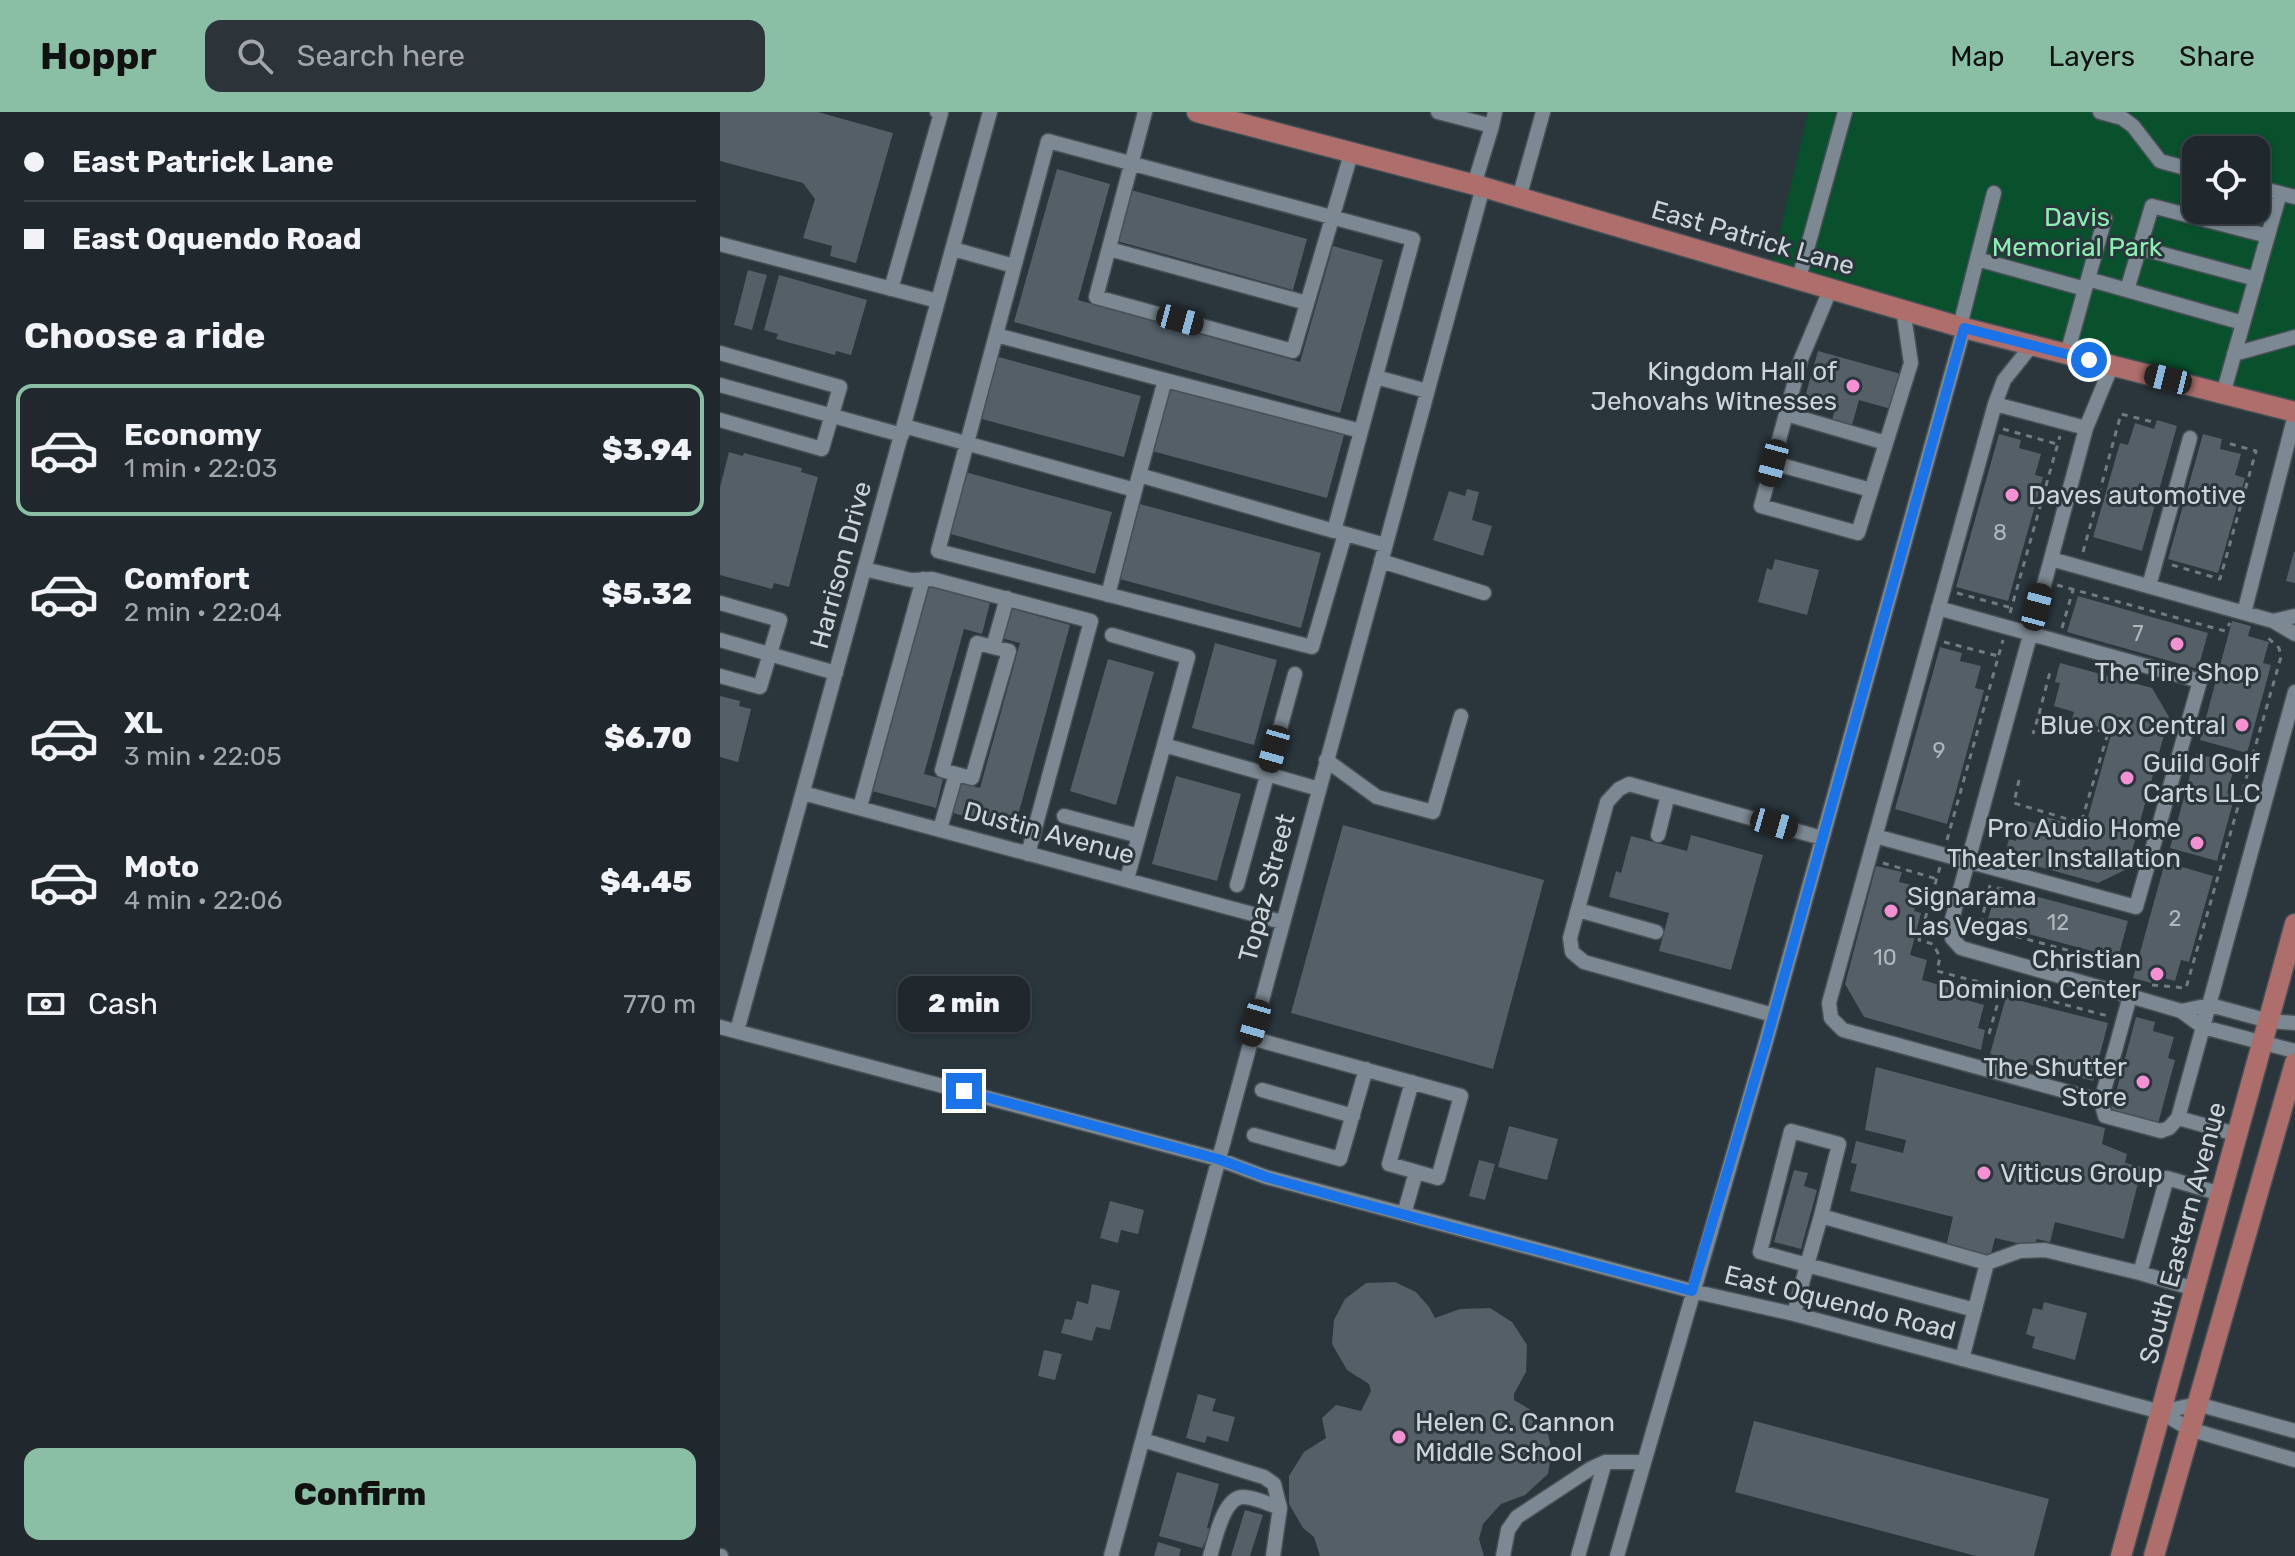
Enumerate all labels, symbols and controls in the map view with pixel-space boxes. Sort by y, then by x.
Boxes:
search box [205,20,765,92]
text: Hoppr [40,33,157,79]
icon: search [233,34,277,78]
text: Search here [297,38,465,74]
text: Map [1950,40,2005,73]
text: Layers [2049,40,2135,73]
text: Share [2179,40,2255,73]
map controls [2182,136,2270,224]
button: locate [2182,136,2270,224]
text: East Patrick Lane [72,144,334,180]
street label: East Patrick Lane [1648,194,1858,282]
park label: Davis Memorial Park [1992,202,2163,263]
text: East Oquendo Road [72,221,362,257]
car [1154,302,1206,338]
text: Choose a ride [24,314,265,357]
route start [2071,342,2107,378]
place label: Kingdom Hall of Jehovahs Witnesses [1590,356,1837,417]
car [2142,362,2194,396]
marker: Kingdom Hall of Jehovahs Witnesses [1844,377,1862,395]
icon: car [28,414,100,486]
text: Economy [124,417,262,453]
text: $3.94 [602,432,692,468]
car [1755,437,1791,489]
text: 1 min · 22:03 [124,453,277,484]
street label: Harrison Drive [804,478,878,652]
place label: Daves automotive [2028,480,2246,511]
marker: Daves automotive [2003,486,2021,504]
house number: 8 [1993,519,2007,546]
icon: car [28,558,100,630]
text: Comfort [124,561,250,597]
text: $5.32 [602,576,692,612]
car [2019,581,2055,633]
text: 2 min · 22:04 [124,597,282,628]
house number: 7 [2132,620,2144,647]
marker: The Tire Shop [2168,635,2186,653]
place label: The Tire Shop [2095,657,2259,688]
icon: car [28,702,100,774]
text: XL [124,705,163,741]
place label: Blue Ox Central [2040,710,2226,741]
marker: Blue Ox Central [2233,716,2251,734]
text: $6.70 [604,720,692,756]
car [1256,723,1292,775]
house number: 9 [1932,737,1946,764]
text: 3 min · 22:05 [124,741,282,772]
place label: Guild Golf Carts LLC [2143,748,2261,809]
marker: Guild Golf Carts LLC [2118,769,2136,787]
street label: Dustin Avenue [960,795,1138,871]
car [1748,806,1800,842]
street label: Topaz Street [1232,811,1302,965]
place label: Pro Audio Home Theater Installation [1947,813,2181,874]
marker: Pro Audio Home Theater Installation [2188,834,2206,852]
icon: car [28,846,100,918]
text: Moto [124,849,199,885]
text: $4.45 [600,864,692,900]
place label: Signarama Las Vegas [1907,881,2037,942]
text: 4 min · 22:06 [124,885,282,916]
marker: Signarama Las Vegas [1882,902,1900,920]
house number: 2 [2169,905,2181,932]
house number: 12 [2047,909,2069,936]
house number: 10 [1873,944,1897,971]
place label: Christian Dominion Center [1938,944,2141,1005]
marker: Christian Dominion Center [2148,965,2166,983]
callout: 2 min [898,975,1030,1031]
icon: cash [24,982,68,1026]
text: Cash [88,986,158,1022]
text: 2 min [928,988,1000,1019]
text: 770 m [623,989,696,1020]
car [1237,997,1273,1049]
place label: The Shutter Store [1983,1052,2127,1113]
route end [946,1073,982,1109]
marker: The Shutter Store [2134,1073,2152,1091]
street label: South Eastern Avenue [2133,1099,2233,1367]
place label: Viticus Group [2000,1158,2163,1189]
marker: Viticus Group [1975,1164,1993,1182]
street label: East Oquendo Road [1721,1259,1959,1347]
place label: Helen C. Cannon Middle School [1415,1407,1615,1468]
marker: Helen C. Cannon Middle School [1390,1428,1408,1446]
button: Confirm [24,1448,696,1540]

